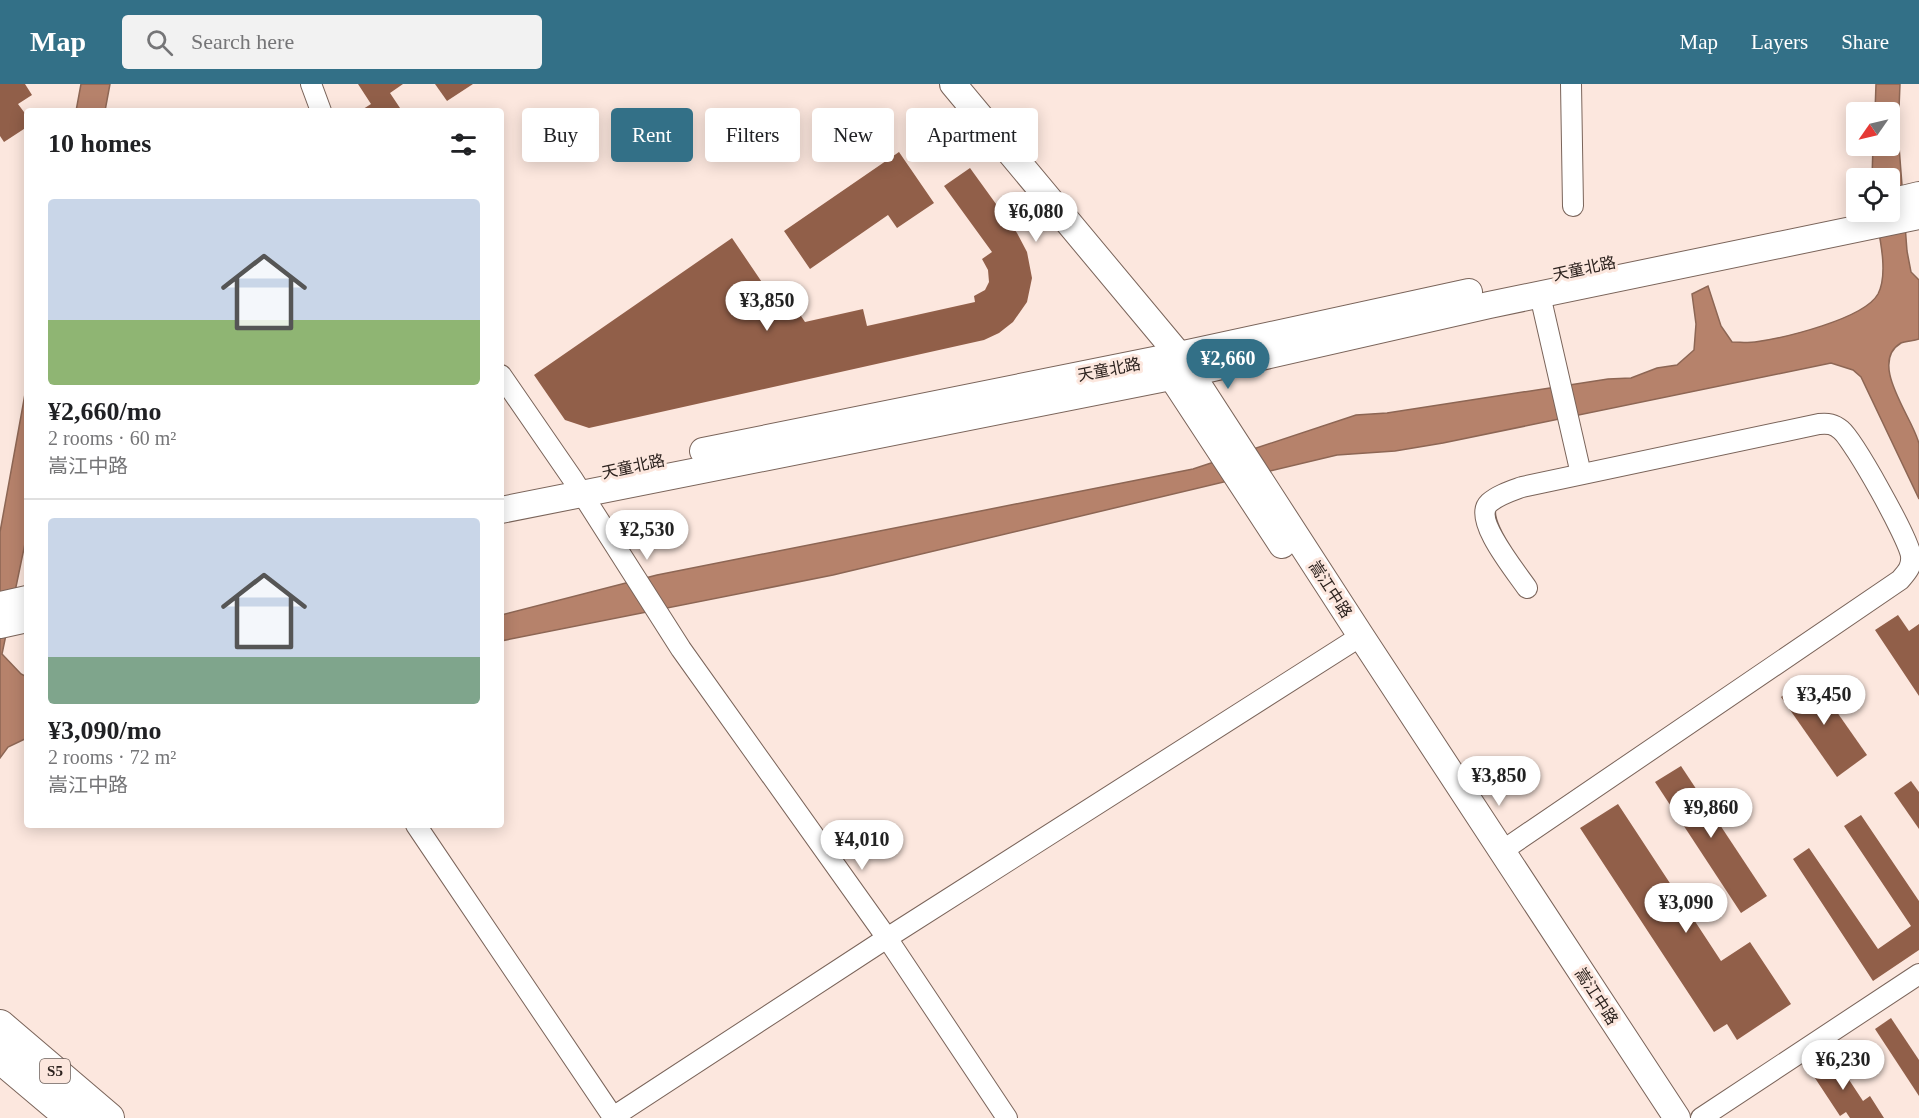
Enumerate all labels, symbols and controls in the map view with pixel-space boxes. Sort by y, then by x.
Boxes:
search box [122,15,542,69]
text: Map [30,26,86,57]
icon: search [143,26,176,59]
text: Search here [191,29,294,54]
text: Map [1680,30,1718,54]
text: Layers [1751,30,1808,54]
text: Share [1841,30,1889,54]
north arrow [1846,102,1900,156]
map controls [1846,102,1900,222]
chip: Buy [522,108,599,162]
chip: Rent [611,108,693,162]
chip: Filters [705,108,800,162]
chip: New [812,108,894,162]
chip: Apartment [906,108,1038,162]
icon: filters [447,128,480,161]
text: 10 homes [48,129,151,158]
button: locate [1846,168,1900,222]
pin: ¥6,080 [987,192,1085,243]
text: ¥6,080 [1009,200,1064,222]
icon: home [210,238,318,346]
street label: 天童北路 [1551,254,1617,283]
pin: ¥3,850 [718,281,816,332]
text: ¥3,850 [740,289,795,311]
pin: ¥2,660 [1179,339,1277,390]
text: ¥2,660 [1201,347,1256,369]
street label: 天童北路 [1076,355,1142,384]
text: ¥2,660/mo [48,397,161,426]
text: 2 rooms · 60 m² [48,427,176,449]
street label: 天童北路 [600,452,666,481]
text: 嵩江中路 [48,455,128,477]
pin: ¥2,530 [598,510,696,561]
text: ¥2,530 [620,518,675,540]
icon: home [210,557,318,665]
street label: 嵩江中路 [1306,558,1355,621]
pin: ¥3,450 [1775,675,1873,726]
text: ¥3,450 [1797,683,1852,705]
text: ¥3,090/mo [48,716,161,745]
text: 2 rooms · 72 m² [48,746,176,768]
pin: ¥3,850 [1450,756,1548,807]
text: ¥3,850 [1472,764,1527,786]
text: 嵩江中路 [48,774,128,796]
pin: ¥9,860 [1662,788,1760,839]
text: ¥9,860 [1684,796,1739,818]
pin: ¥4,010 [813,820,911,871]
text: ¥4,010 [835,828,890,850]
pin: ¥3,090 [1637,883,1735,934]
text: ¥3,090 [1659,891,1714,913]
street label: 嵩江中路 [1572,965,1621,1028]
pin: ¥6,230 [1794,1040,1892,1091]
text: ¥6,230 [1816,1048,1871,1070]
road number: S5 [40,1059,70,1083]

